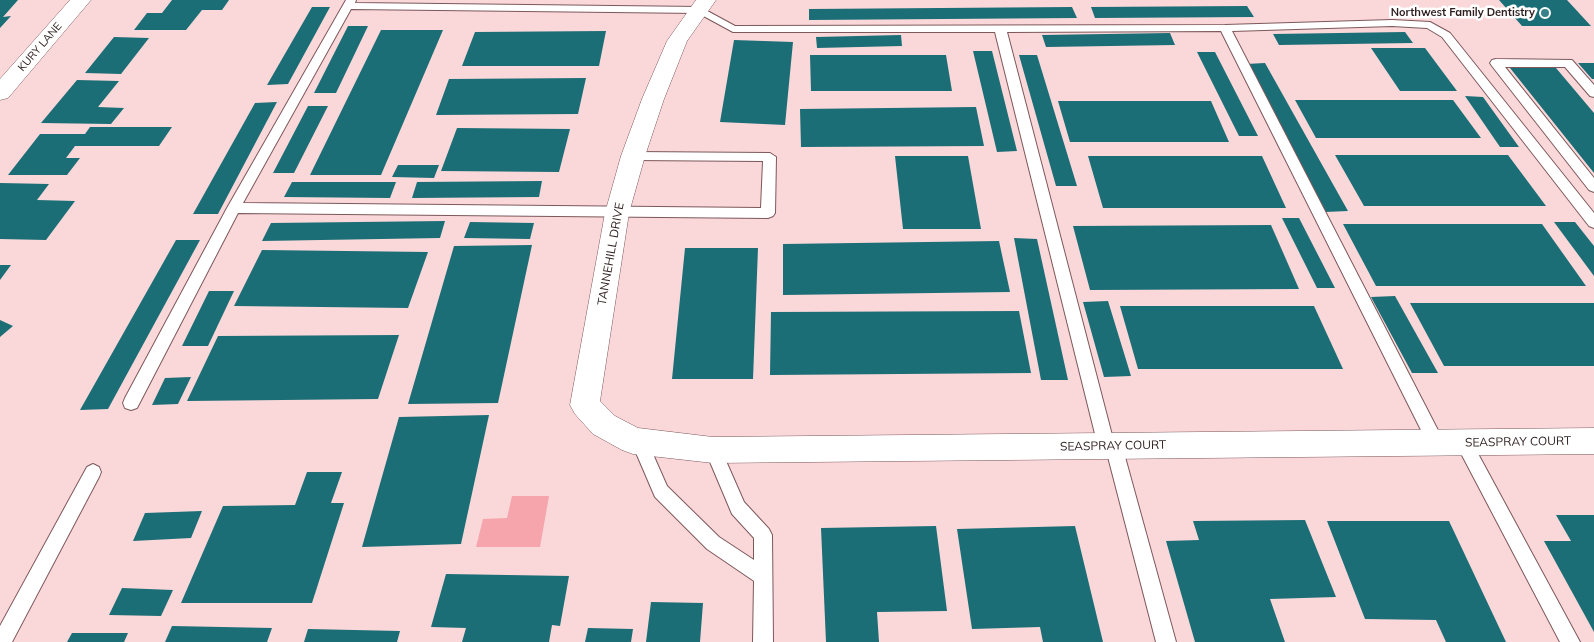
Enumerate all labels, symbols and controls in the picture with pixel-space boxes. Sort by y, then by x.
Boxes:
place label: Northwest Family Dentistry [1391,6,1535,20]
marker: Northwest Family Dentistry [1539,7,1551,19]
street label: KURY LANE [15,20,65,74]
street label: TANNEHILL DRIVE [595,201,627,307]
street label: SEASPRAY COURT [1465,434,1571,450]
street label: SEASPRAY COURT [1060,438,1166,454]

